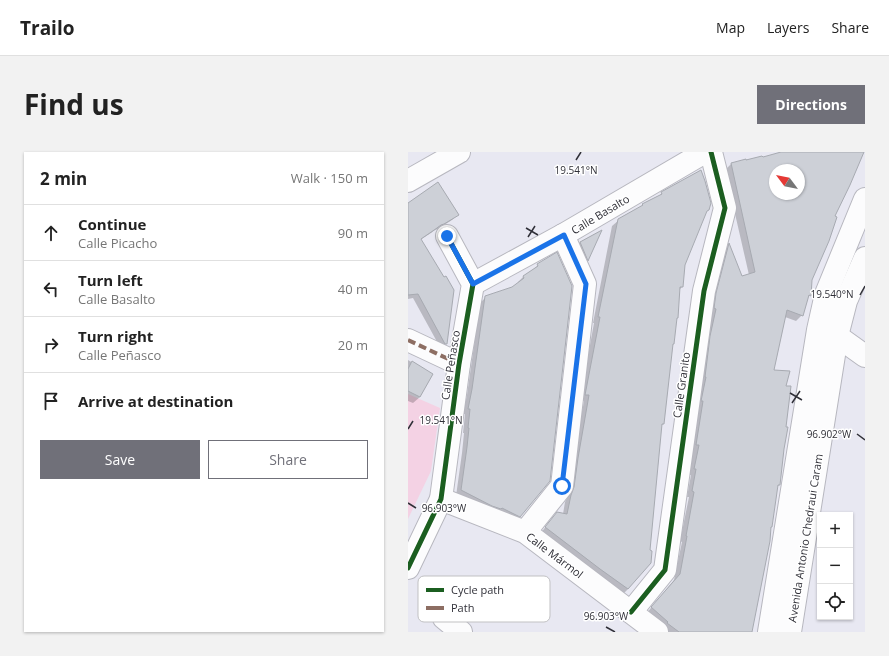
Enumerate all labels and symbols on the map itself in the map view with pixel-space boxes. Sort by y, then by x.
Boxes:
text: 19.541°N [554,163,598,177]
north arrow [769,164,805,200]
street label: Calle Basalto [568,191,632,237]
route end [438,227,456,245]
text: 19.540°N [810,287,854,301]
street label: Calle Peñasco [437,329,463,401]
street label: Calle Granito [669,351,693,419]
text: 19.541°N [419,413,463,427]
text: 96.902°W [807,427,852,441]
street label: Avenida Antonio Chedraui Caram [784,453,826,623]
route start [553,477,571,495]
text: 96.903°W [422,501,467,515]
street label: Calle Mármol [523,529,587,581]
legend [418,576,550,622]
text: Cycle path [451,582,504,597]
text: Path [451,600,474,615]
text: 96.903°W [584,609,629,623]

